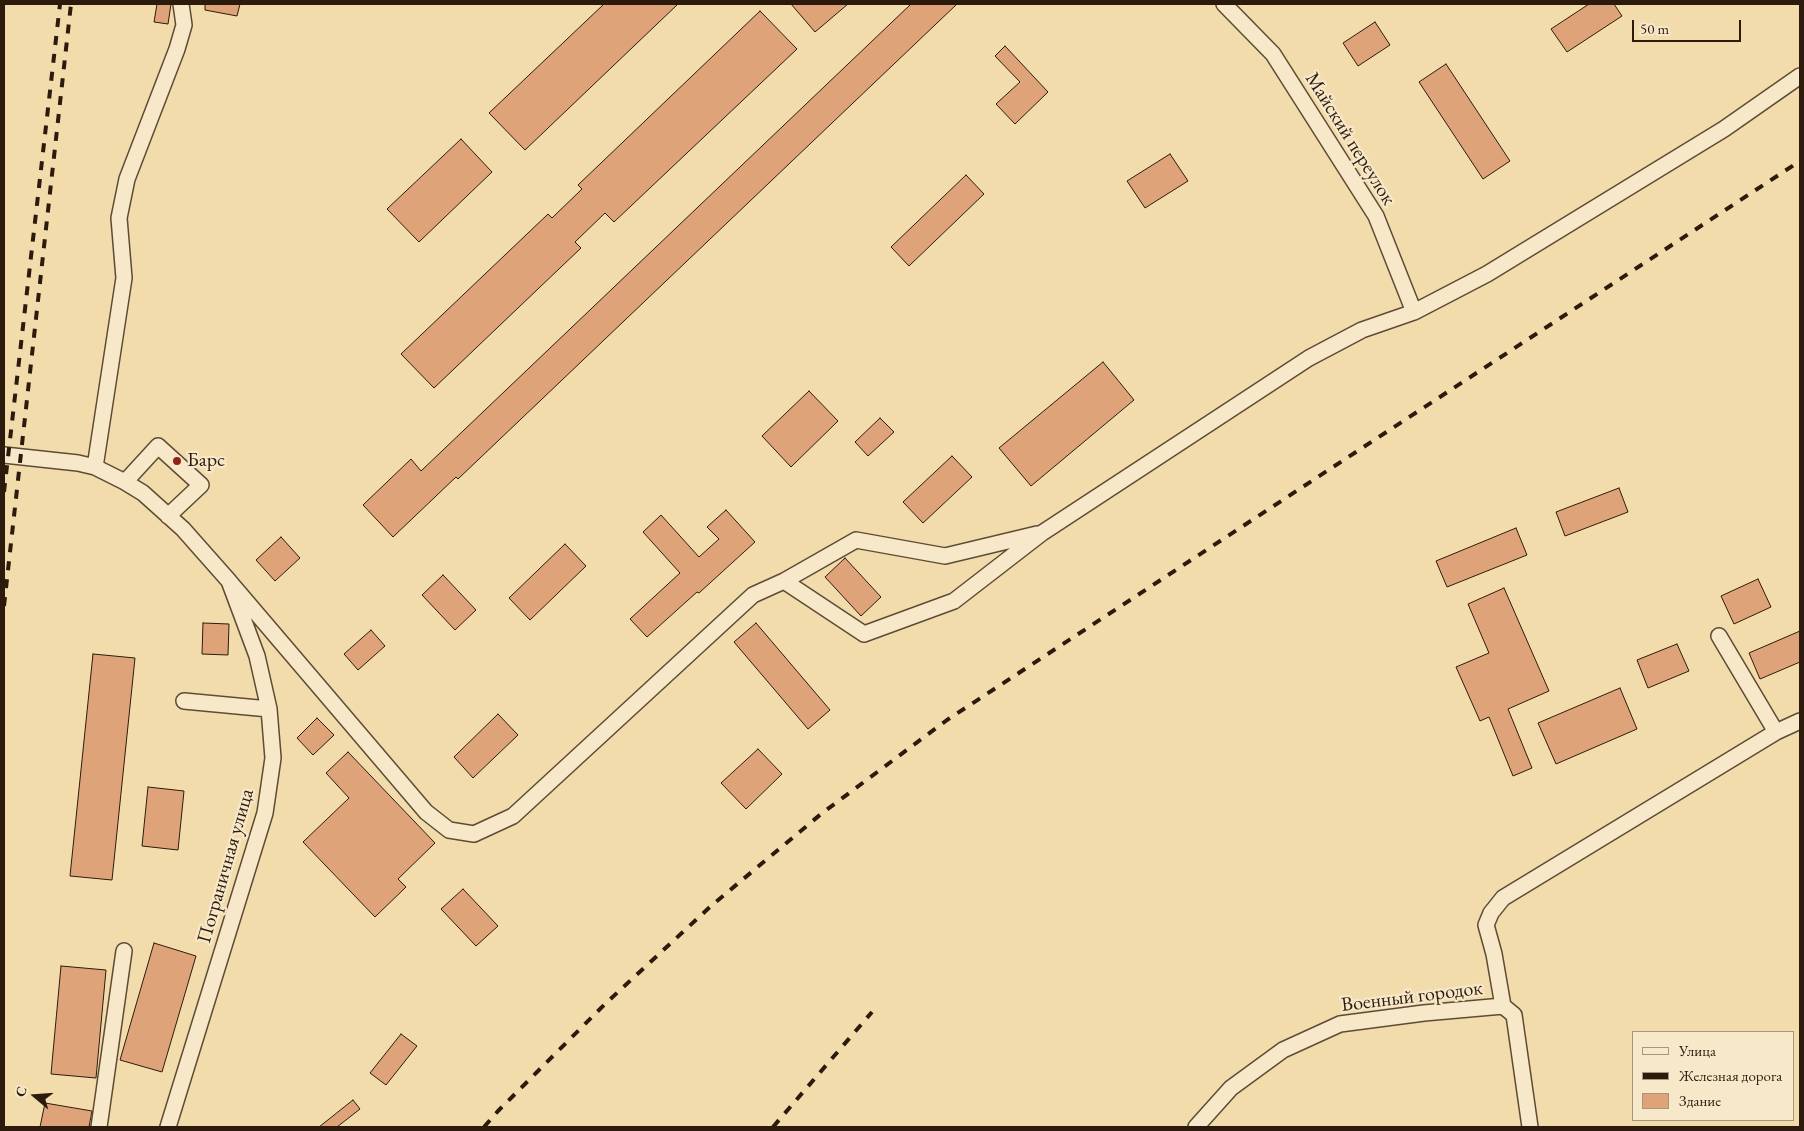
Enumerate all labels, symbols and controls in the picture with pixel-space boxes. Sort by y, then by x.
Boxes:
scale bar [1634,10,1743,42]
text: 50 m [1640,19,1669,38]
street label: Майский переулок [1300,68,1400,210]
place label: Барс [187,449,225,473]
marker: Барс [171,455,183,467]
street label: Пограничная улица [192,786,260,946]
street label: Военный городок [1340,976,1484,1018]
legend [1632,1031,1794,1121]
text: Улица [1679,1041,1716,1060]
text: Железная дорога [1679,1066,1782,1085]
north arrow [10,1071,60,1121]
text: С [11,1084,31,1099]
text: Здание [1679,1091,1721,1110]

